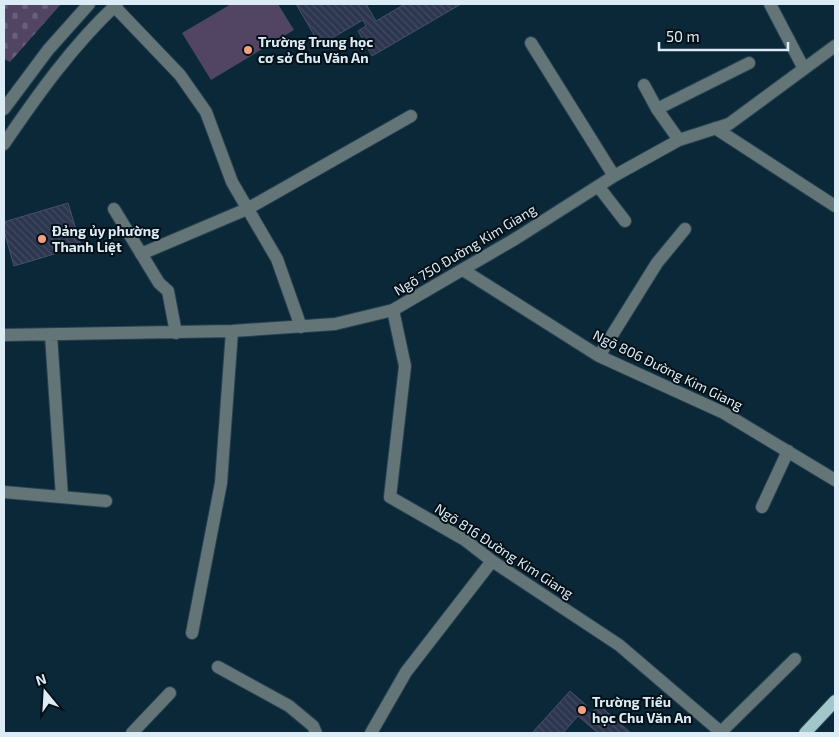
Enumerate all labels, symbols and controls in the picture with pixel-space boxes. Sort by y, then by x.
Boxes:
scale bar [659,20,788,52]
text: 50 m [666,27,700,45]
place label: Trường Trung học cơ sở Chu Văn An [258,33,373,66]
marker: Trường Trung học cơ sở Chu Văn An [242,44,254,56]
street label: Ngõ 750 Đường Kim Giang [391,200,539,299]
place label: Đảng ủy phường Thanh Liệt [52,222,159,255]
marker: Đảng ủy phường Thanh Liệt [36,233,48,245]
street label: Ngõ 806 Đường Kim Giang [590,326,746,413]
street label: Ngõ 816 Đường Kim Giang [432,499,577,602]
north arrow [20,667,70,717]
text: N [33,670,48,689]
place label: Trường Tiểu học Chu Văn An [592,693,692,726]
marker: Trường Tiểu học Chu Văn An [576,704,588,716]

